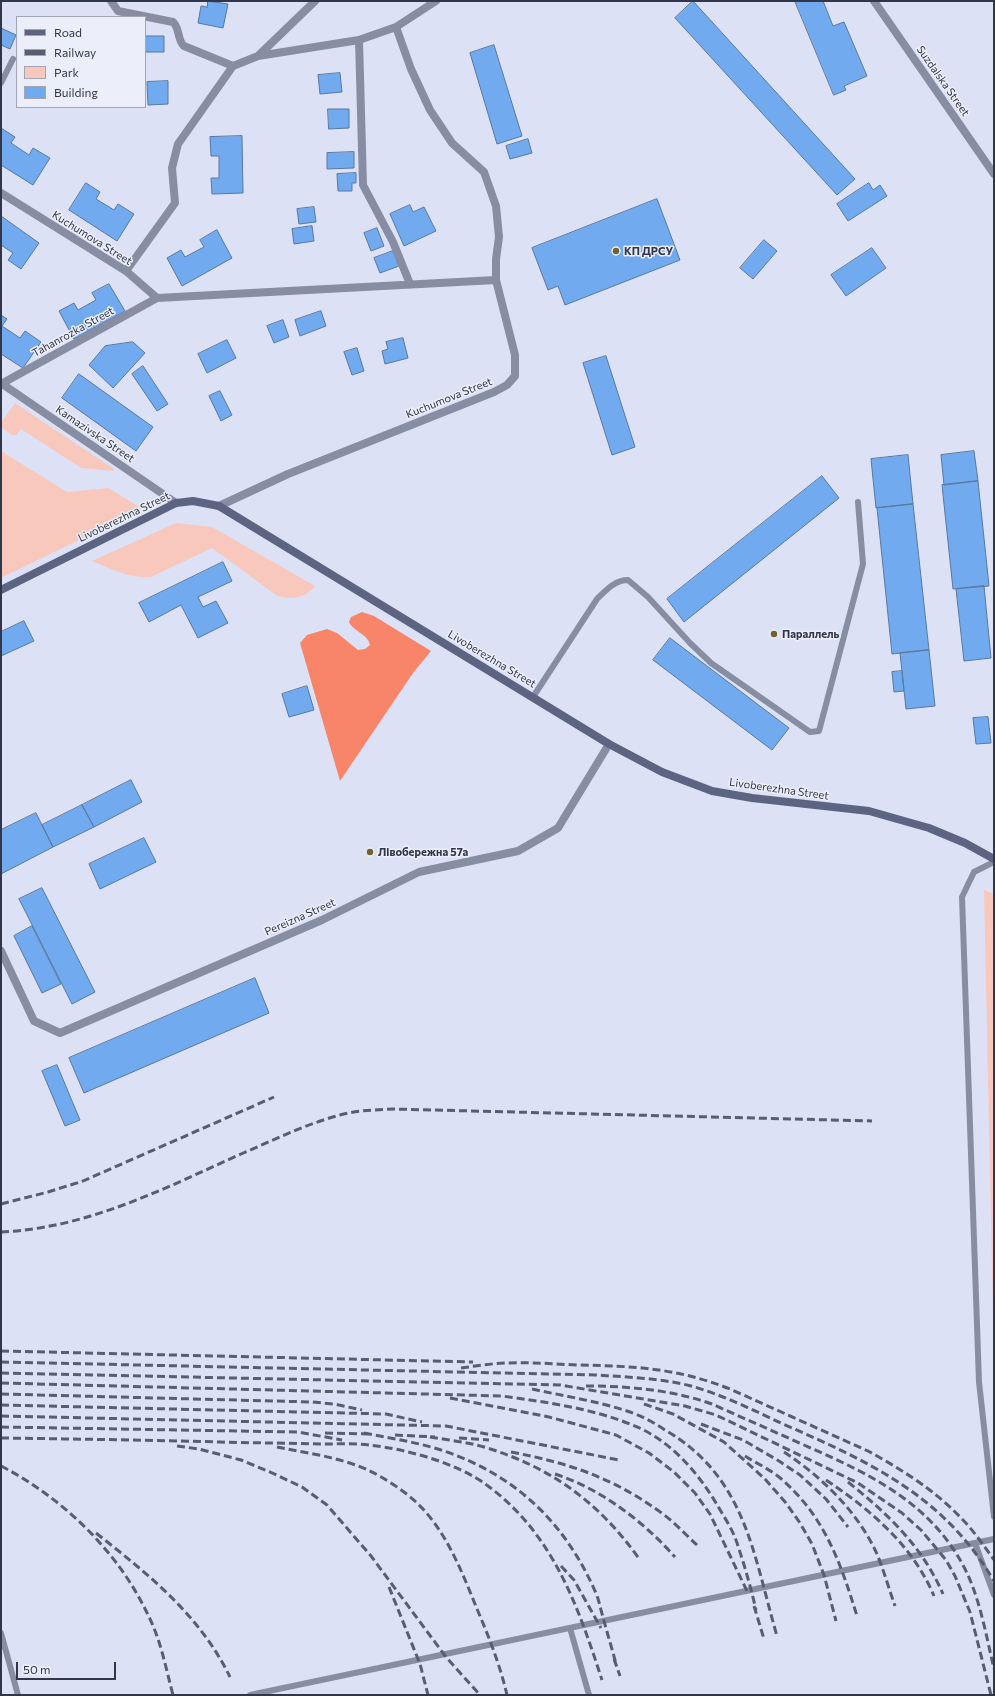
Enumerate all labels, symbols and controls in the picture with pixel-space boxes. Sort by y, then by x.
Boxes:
legend [16,16,146,108]
text: Road [54,25,82,39]
street label: Suzdalska Street [914,43,972,119]
text: Railway [54,45,96,59]
text: Park [54,65,79,79]
text: Building [54,85,98,99]
street label: Kuchumova Street [50,208,134,268]
place label: КП ДРСУ [624,244,673,258]
marker: КП ДРСУ [611,246,621,256]
street label: Tahanrozka Street [30,304,116,360]
street label: Kuchumova Street [404,375,494,421]
street label: Kamazivska Street [53,403,137,465]
street label: Livoberezhna Street [76,489,172,545]
street label: Livoberezhna Street [446,627,538,691]
place label: Параллель [782,627,840,641]
marker: Параллель [769,629,779,639]
street label: Livoberezhna Street [728,775,830,803]
place label: Лівобережна 57а [378,845,468,859]
marker: Лівобережна 57а [365,847,375,857]
street label: Pereizna Street [263,896,337,938]
scale bar [18,1654,118,1680]
text: 50 m [23,1662,51,1676]

